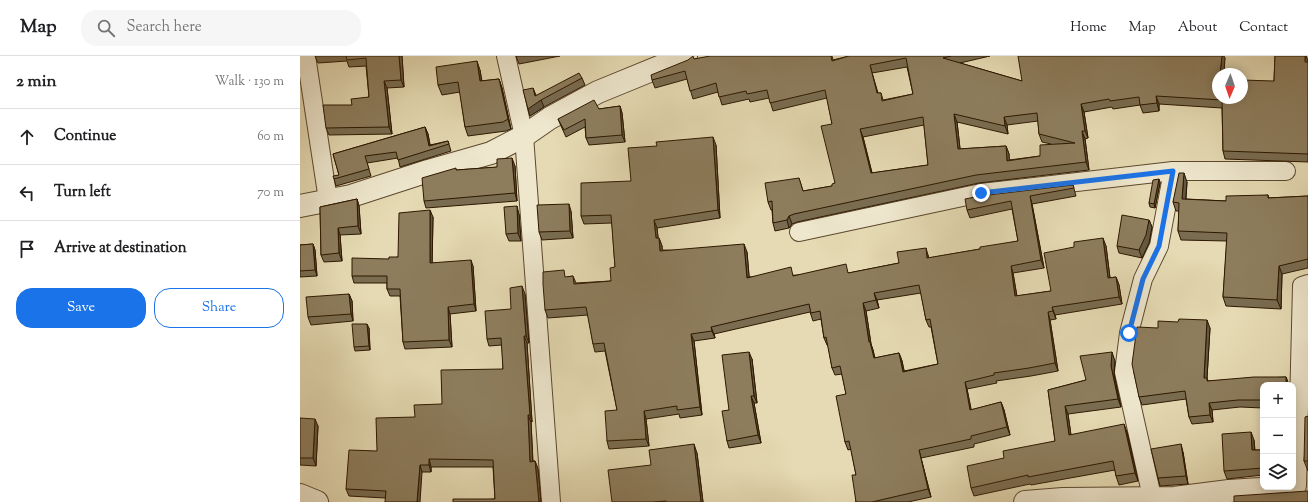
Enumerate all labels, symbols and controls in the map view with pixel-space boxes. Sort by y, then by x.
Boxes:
search box [81,10,361,46]
text: Map [20,14,57,41]
icon: search [95,17,117,39]
text: Search here [127,17,202,38]
text: Home [1070,18,1107,38]
text: Map [1129,18,1156,38]
text: About [1178,18,1217,38]
text: Contact [1239,18,1288,38]
north arrow [1212,68,1248,104]
text: 2 min [16,70,57,94]
text: Walk · 130 m [215,73,284,91]
icon: ahead [16,126,38,148]
text: Continue [54,126,116,147]
text: 60 m [257,128,284,146]
icon: left [16,182,38,204]
text: Turn left [54,182,111,203]
text: 70 m [257,184,284,202]
route end [972,184,990,202]
icon: arrive [16,238,38,260]
text: Arrive at destination [54,238,187,259]
button: Save [16,288,146,328]
button: Share [154,288,284,328]
route start [1120,324,1138,342]
map controls [1260,382,1296,490]
button: + [1260,382,1296,418]
button: − [1260,418,1296,454]
button: layers [1260,454,1296,490]

